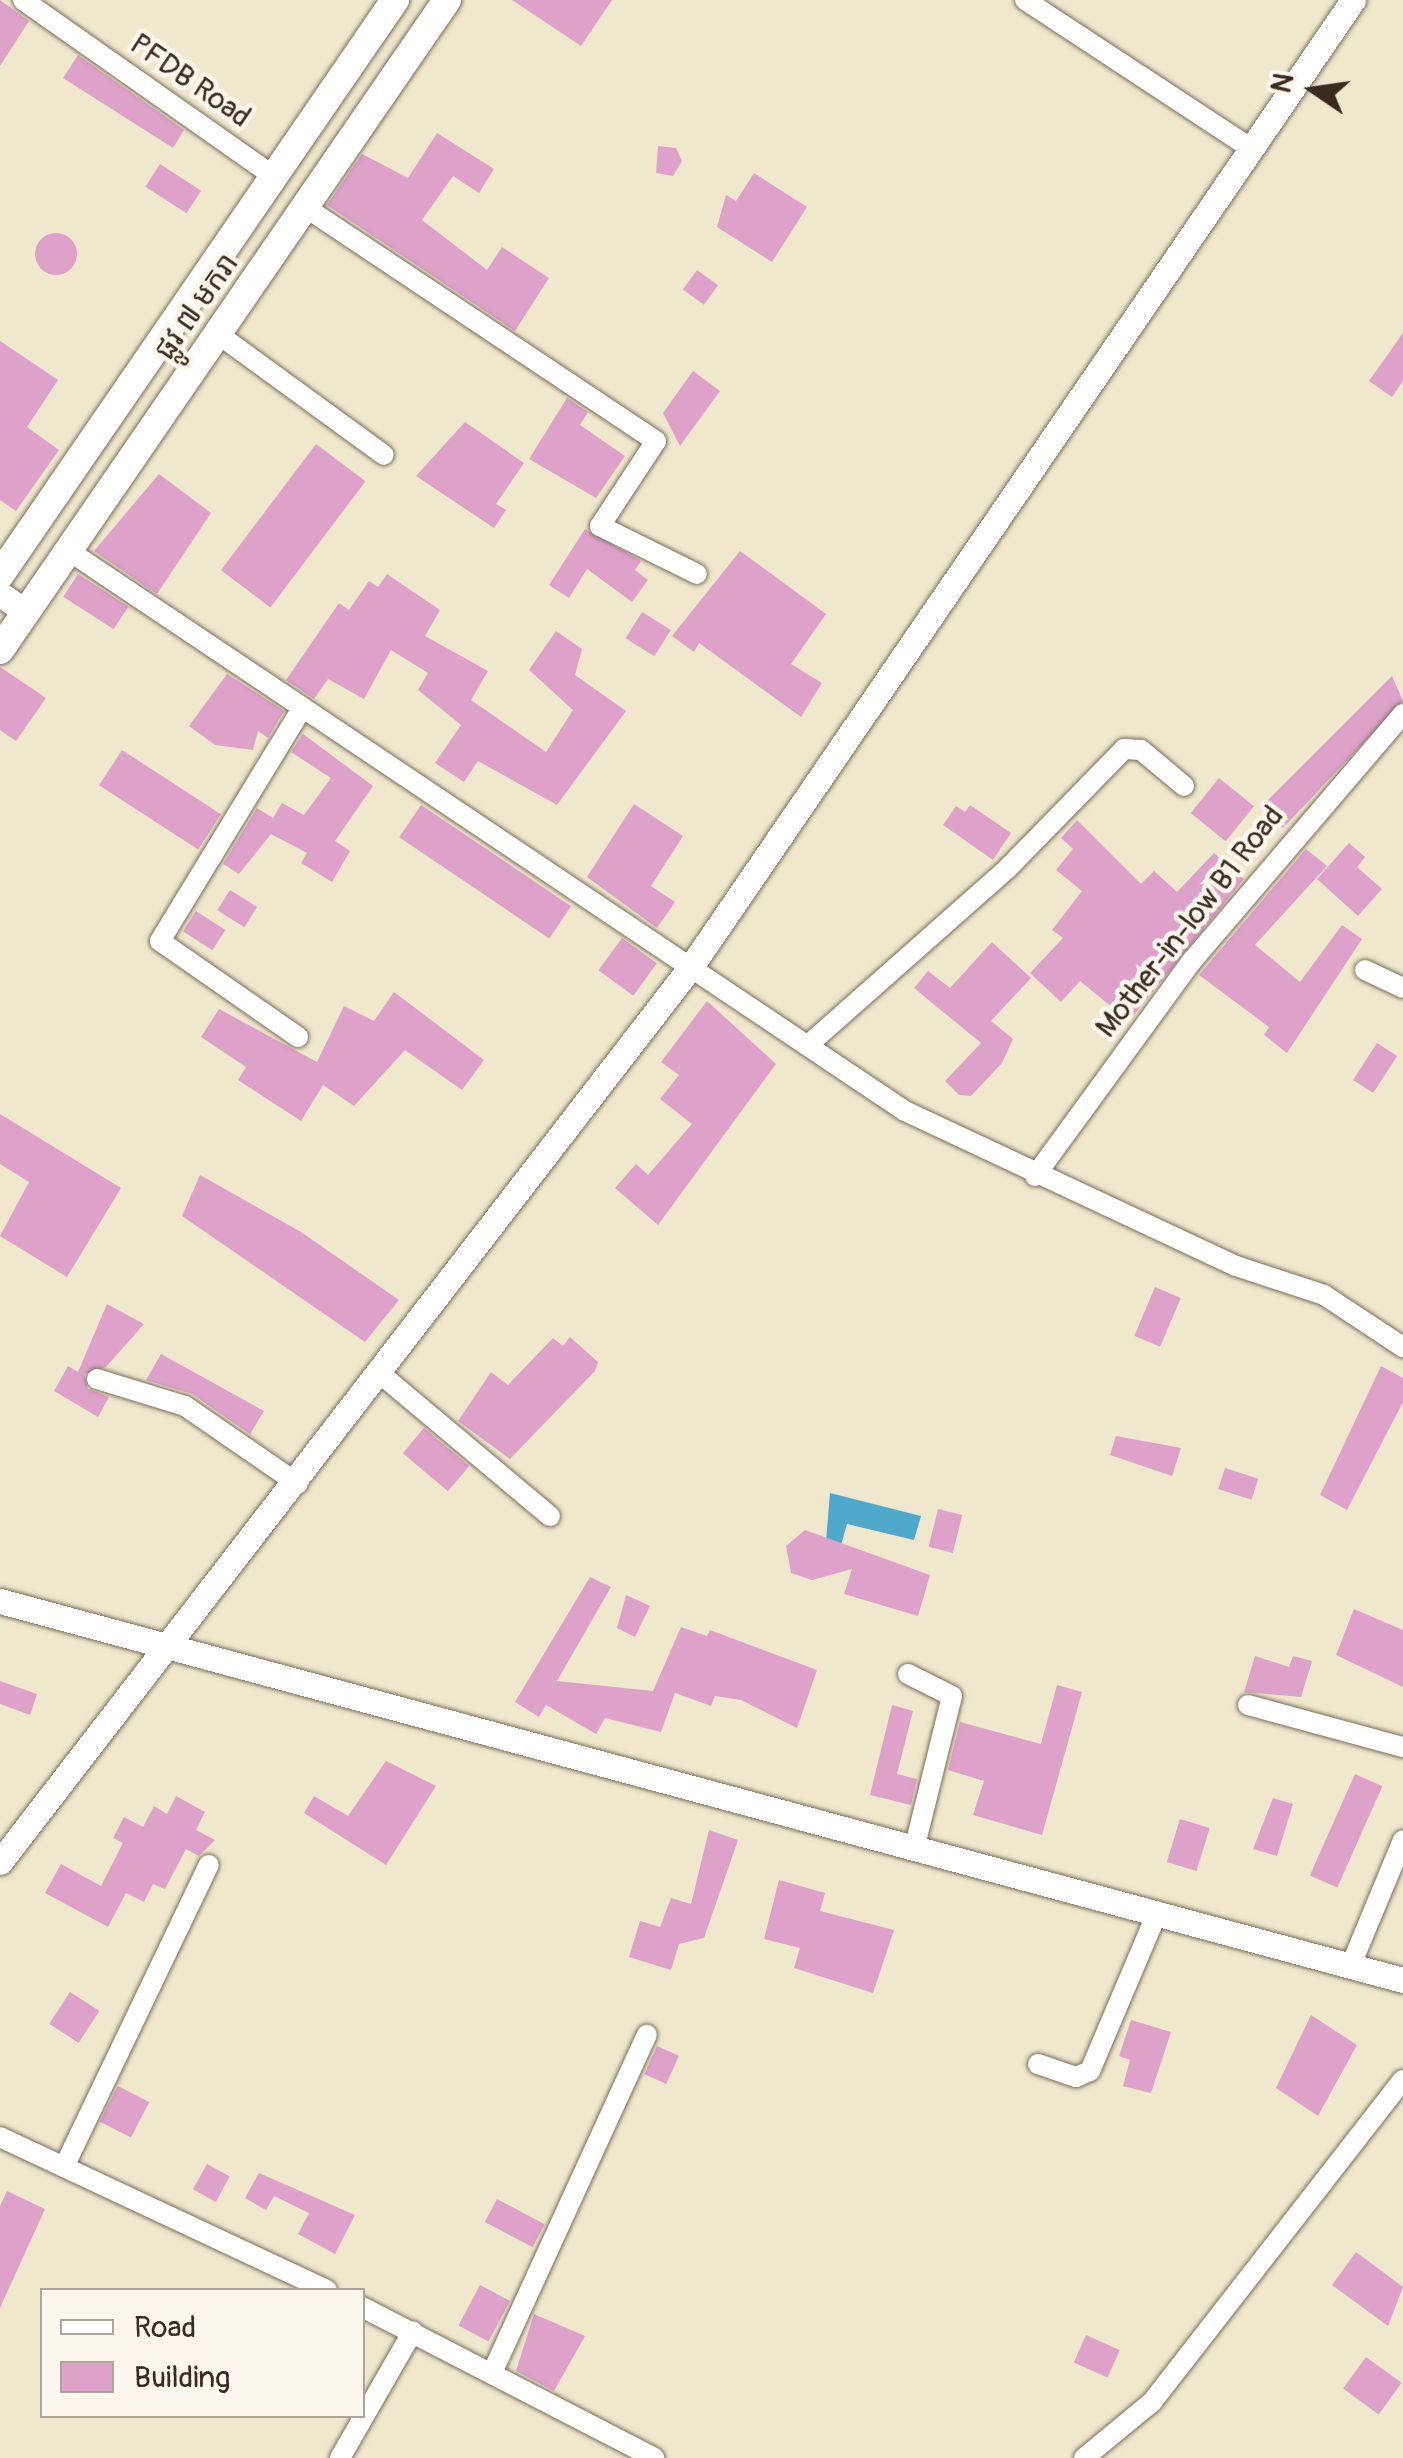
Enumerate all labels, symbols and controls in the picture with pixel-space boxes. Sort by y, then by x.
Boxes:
street label: PFDB Road [123,26,257,136]
north arrow [1263,40,1363,140]
text: N [1264,70,1302,96]
street label: ផ្លូវ ៧ មករា [147,247,247,367]
street label: Mother-in-low B1 Road [1088,799,1292,1045]
legend [40,2288,365,2418]
text: Road [134,2309,196,2346]
text: Building [134,2359,230,2396]

